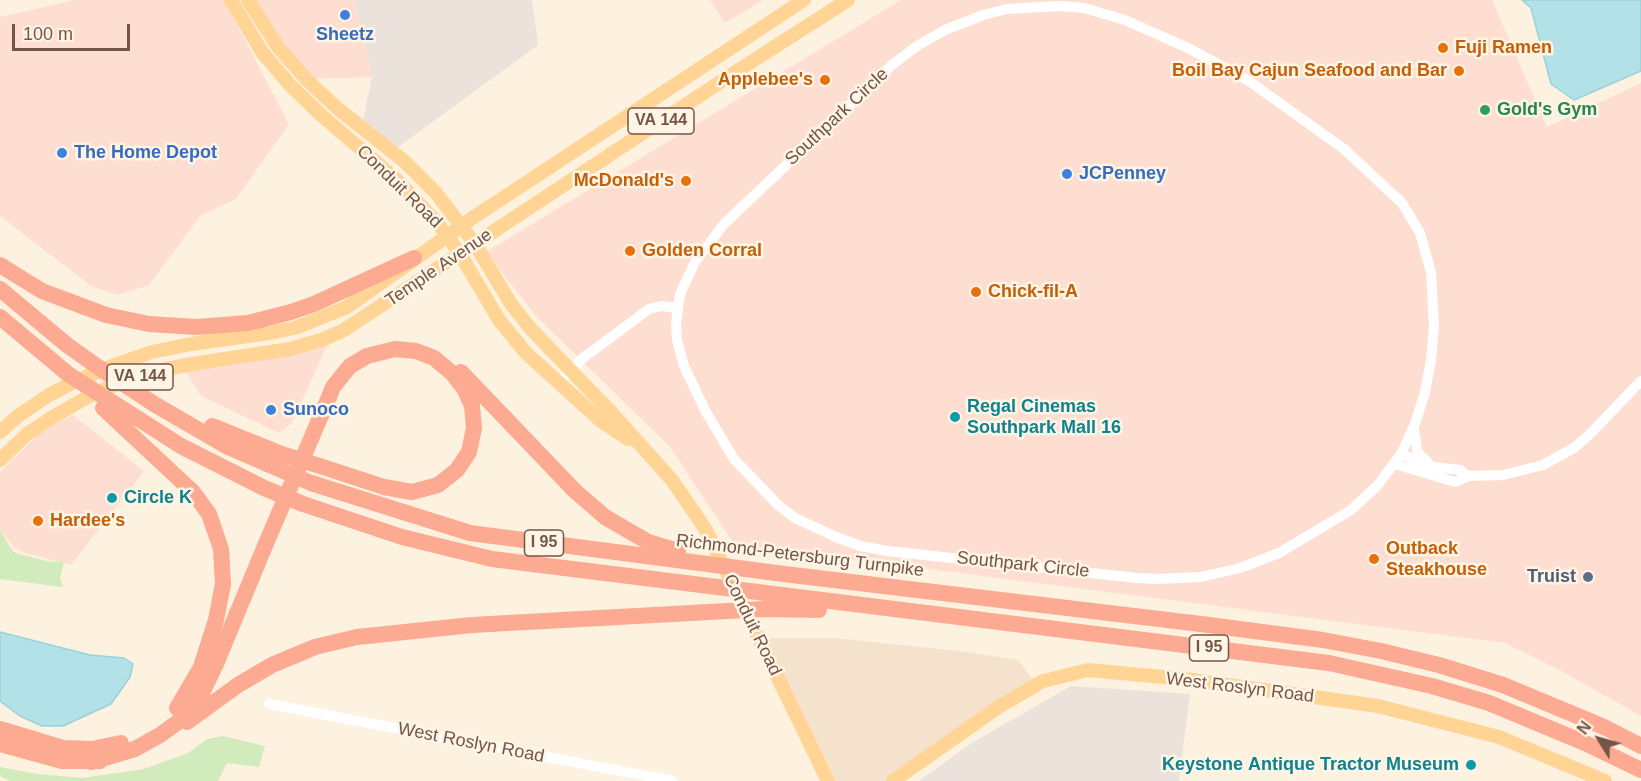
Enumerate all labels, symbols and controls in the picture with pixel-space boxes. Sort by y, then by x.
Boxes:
marker: Sheetz [338,8,352,22]
scale bar [15,12,134,50]
text: 100 m [23,24,73,44]
place label: Sheetz [316,24,374,46]
place label: Fuji Ramen [1455,37,1552,59]
marker: Fuji Ramen [1436,41,1450,55]
place label: Boil Bay Cajun Seafood and Bar [1172,60,1447,82]
street label: Southpark Circle [781,64,893,170]
marker: Boil Bay Cajun Seafood and Bar [1452,64,1466,78]
place label: Applebee's [718,69,813,91]
marker: Applebee's [818,73,832,87]
place label: Gold's Gym [1497,99,1597,121]
marker: Gold's Gym [1478,103,1492,117]
road number: VA 144 [628,108,694,134]
street label: Conduit Road [352,141,446,233]
place label: The Home Depot [74,142,217,164]
marker: The Home Depot [55,146,69,160]
place label: JCPenney [1079,163,1166,185]
marker: JCPenney [1060,167,1074,181]
place label: McDonald's [574,170,674,192]
marker: McDonald's [679,174,693,188]
street label: Temple Avenue [382,224,496,312]
place label: Golden Corral [642,240,762,262]
marker: Golden Corral [623,244,637,258]
place label: Chick-fil-A [988,281,1078,303]
marker: Chick-fil-A [969,285,983,299]
road number: VA 144 [107,364,173,390]
place label: Regal Cinemas Southpark Mall 16 [967,396,1121,438]
place label: Sunoco [283,399,349,421]
marker: Sunoco [264,403,278,417]
marker: Regal Cinemas Southpark Mall 16 [948,410,962,424]
place label: Circle K [124,487,192,509]
marker: Circle K [105,491,119,505]
place label: Hardee's [50,510,125,532]
marker: Hardee's [31,514,45,528]
road number: I 95 [524,530,564,556]
street label: Richmond-Petersburg Turnpike [675,530,925,582]
place label: Outback Steakhouse [1386,538,1487,580]
street label: Southpark Circle [956,547,1090,583]
marker: Outback Steakhouse [1367,552,1381,566]
place label: Truist [1527,566,1576,588]
marker: Truist [1581,570,1595,584]
street label: Conduit Road [718,571,786,679]
road number: I 95 [1190,635,1228,661]
street label: West Roslyn Road [1165,668,1315,708]
north arrow [1569,709,1629,769]
street label: West Roslyn Road [396,718,546,768]
text: N [1574,718,1594,738]
place label: Keystone Antique Tractor Museum [1162,754,1459,776]
marker: Keystone Antique Tractor Museum [1464,758,1478,772]

